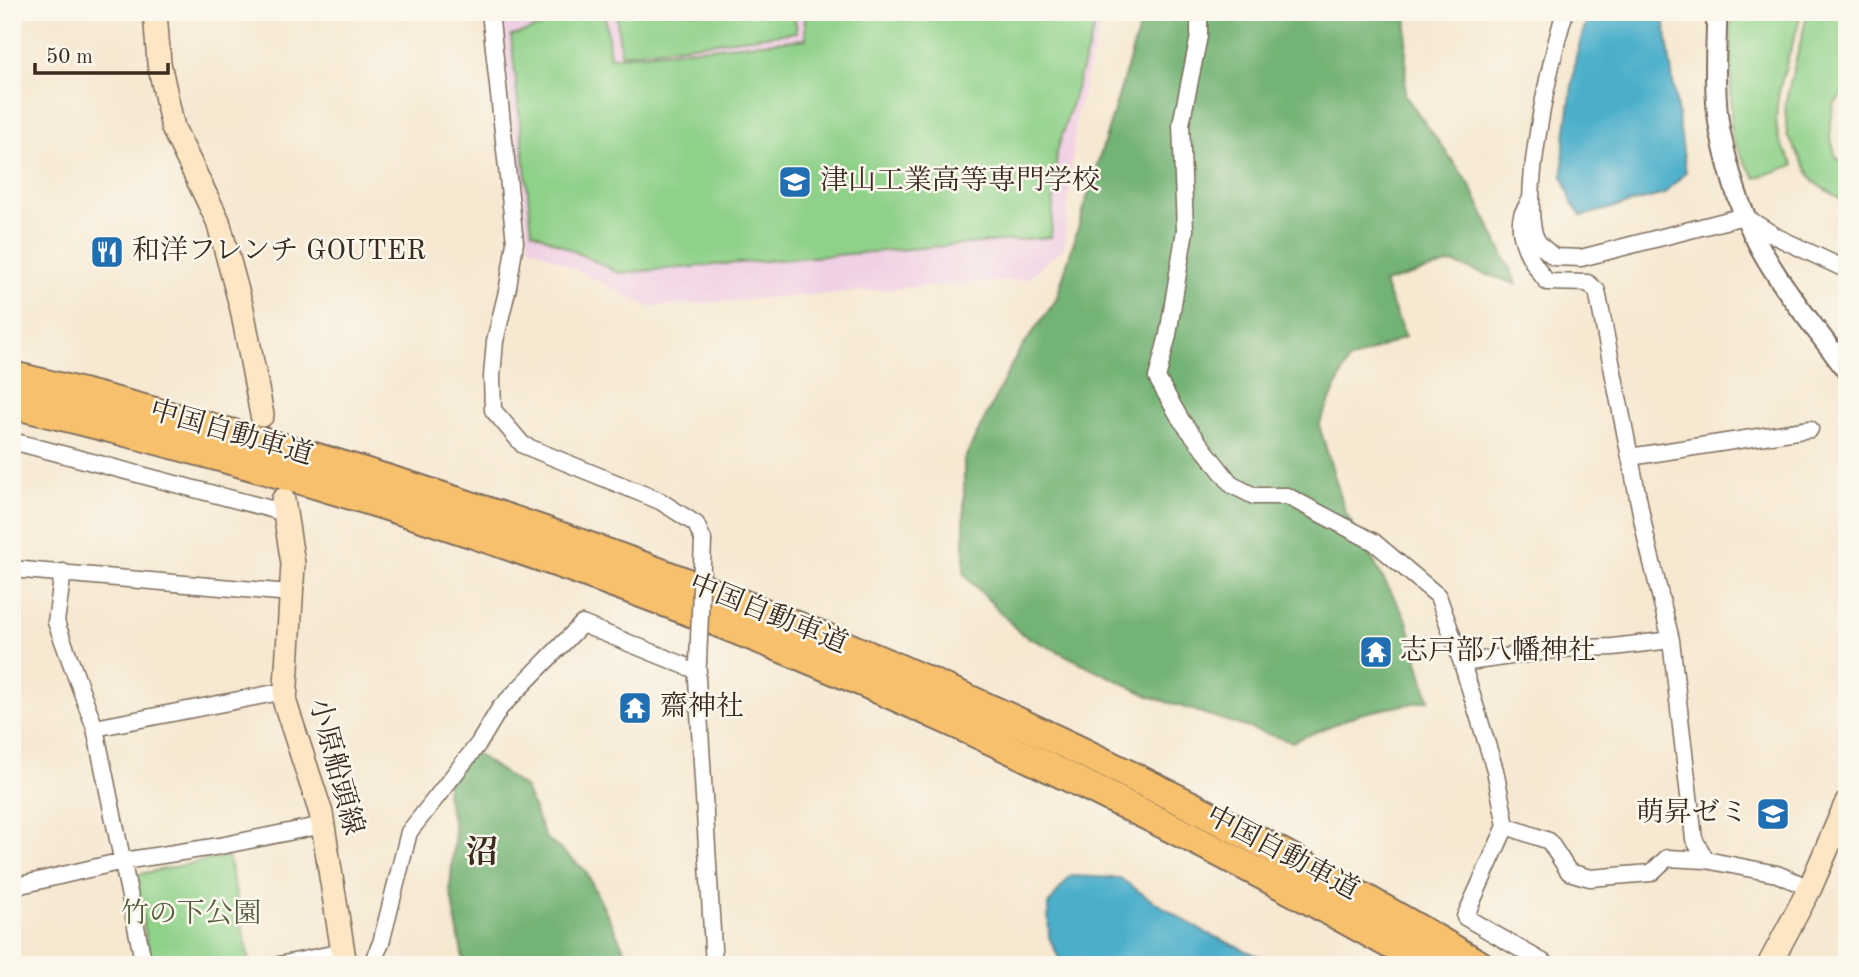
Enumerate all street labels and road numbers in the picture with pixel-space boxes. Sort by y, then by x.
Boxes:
street label: 中国自動車道 [146,395,316,471]
street label: 中国自動車道 [685,568,852,659]
street label: 小原船頭線 [303,695,370,838]
street label: 中国自動車道 [1201,800,1364,906]

